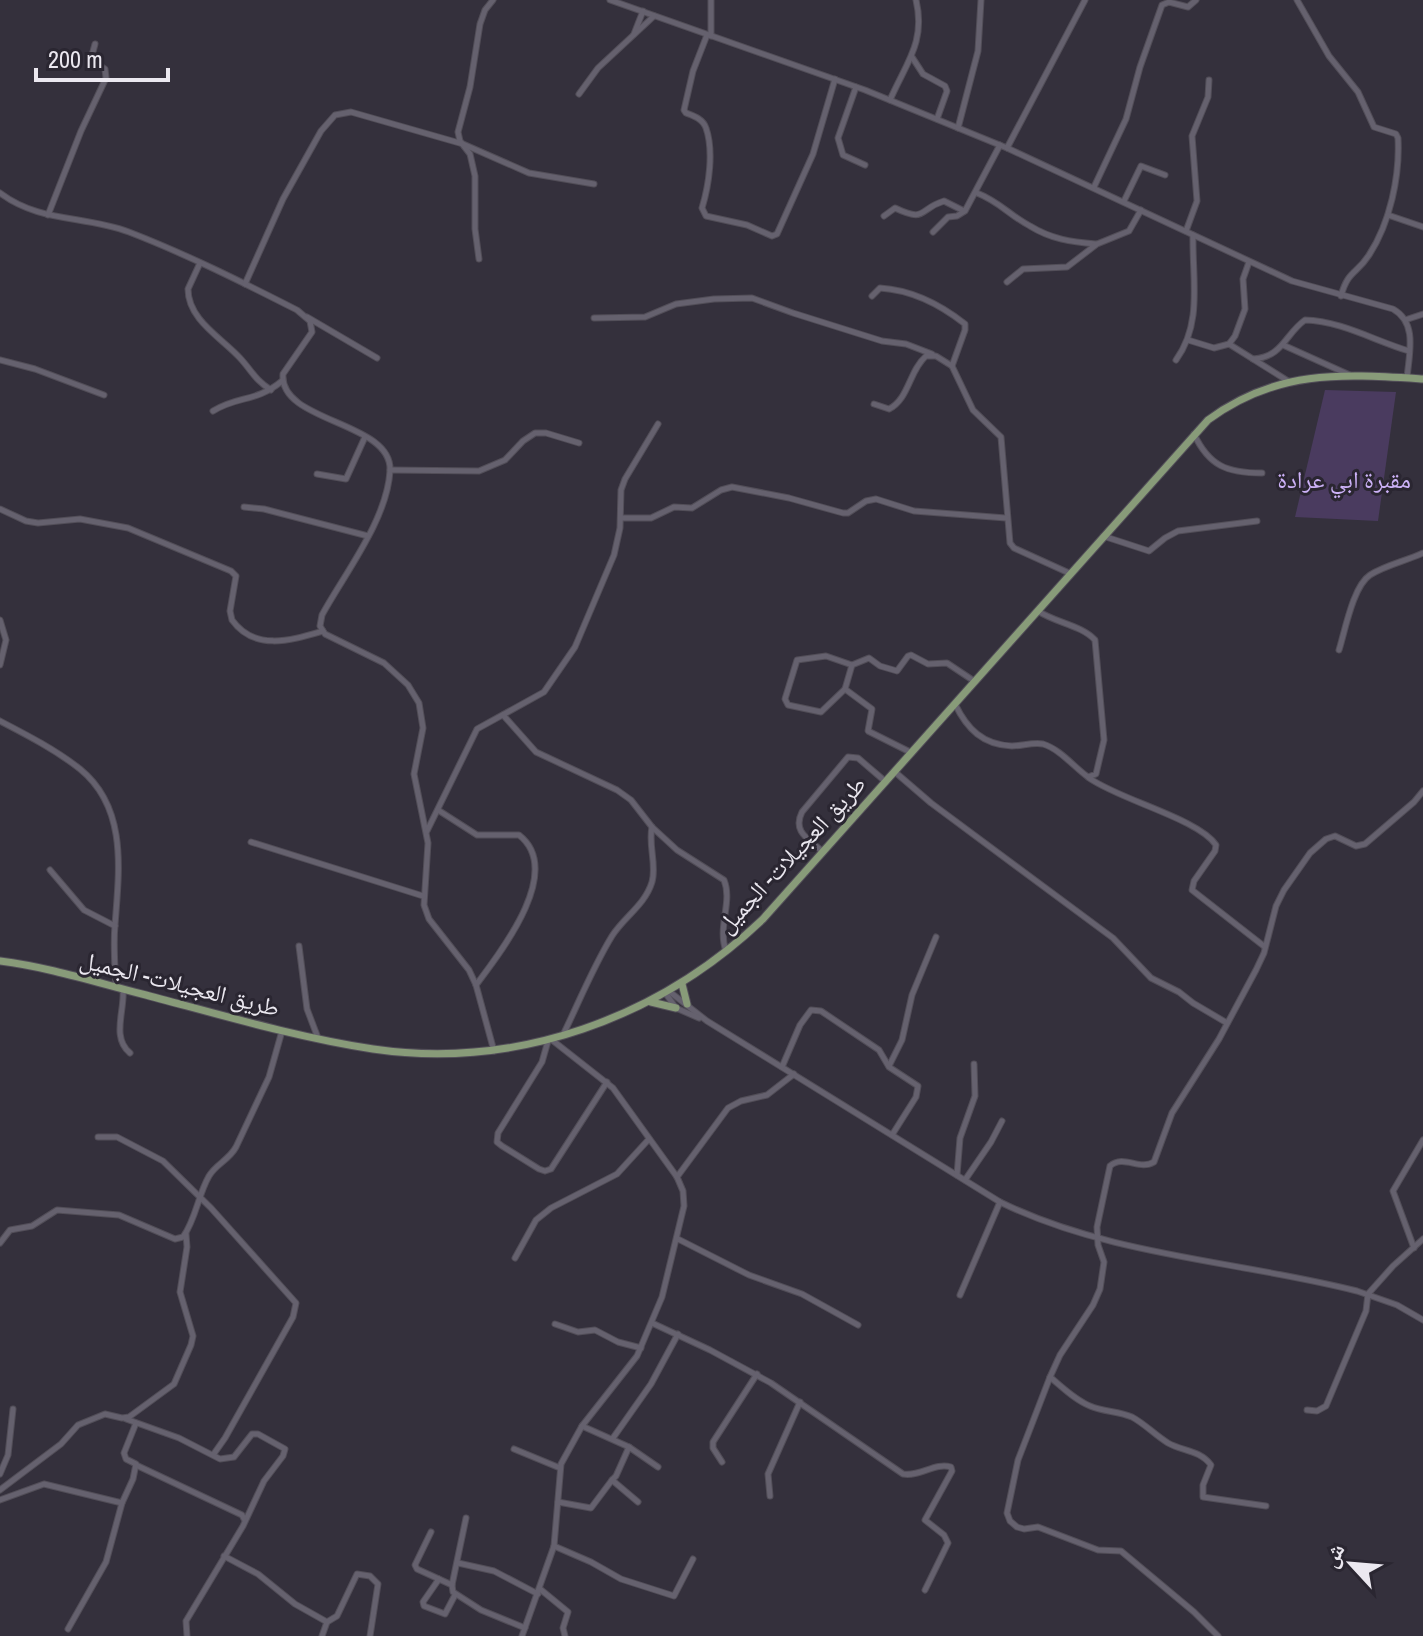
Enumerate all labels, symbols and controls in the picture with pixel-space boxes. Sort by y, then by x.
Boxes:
scale bar [36,32,168,82]
text: 200 m [48,43,103,75]
park label: مقبرة ابي عرادة [1277,463,1411,499]
street label: طريق العجيلات- الجميل [709,768,873,940]
street label: طريق العجيلات- الجميل [77,943,283,1023]
north arrow [1311,1524,1391,1604]
text: ش [1314,1538,1352,1572]

